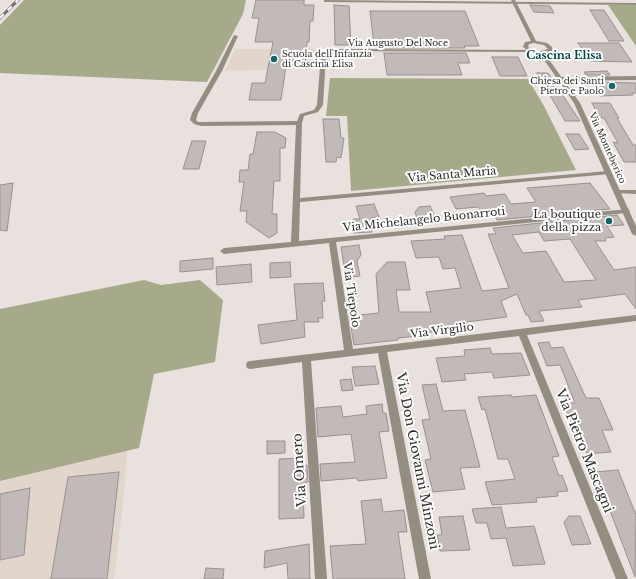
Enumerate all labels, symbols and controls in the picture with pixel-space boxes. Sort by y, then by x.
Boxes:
street label: Via Augusto Del Noce [348,38,448,48]
place label: Scuola dell'Infanzia di Cascina Elisa [282,49,372,70]
district label: Cascina Elisa [526,49,602,63]
marker: Scuola dell'Infanzia di Cascina Elisa [269,54,279,64]
place label: Chiesa dei Santi Pietro e Paolo [530,76,604,97]
marker: Chiesa dei Santi Pietro e Paolo [607,81,617,91]
street label: Via Monteberico [586,111,628,185]
street label: Via Santa Maria [407,165,497,185]
street label: Via Michelangelo Buonarroti [342,205,506,235]
place label: La boutique della pizza [533,208,601,234]
marker: La boutique della pizza [604,216,614,226]
street label: Via Tiepolo [340,262,362,328]
street label: Via Virgilio [409,321,475,341]
street label: Via Don Giovanni Minzoni [392,371,442,551]
street label: Via Pietro Mascagni [552,387,616,515]
street label: Via Omero [290,433,310,507]

